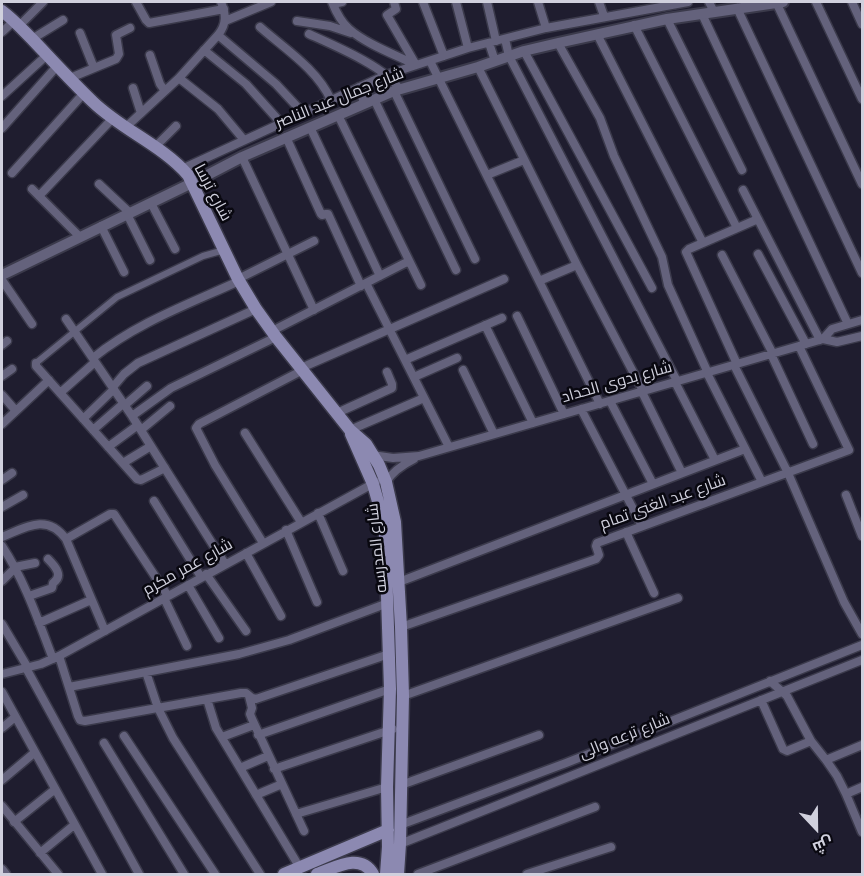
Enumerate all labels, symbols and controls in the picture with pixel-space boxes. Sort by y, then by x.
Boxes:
street label: شارع جمال عبد الناصر [273,65,407,133]
street label: شارع ترسا [189,161,235,225]
street label: شارع بدوى الحداد [560,358,674,408]
street label: شارع عبد الغنى تمام [597,471,729,535]
street label: شارع المدرسه [364,502,392,594]
street label: شارع عمر مكرم [140,535,236,601]
street label: شارع ترعه والى [577,710,673,764]
north arrow [786,798,846,858]
text: ش [809,831,836,859]

